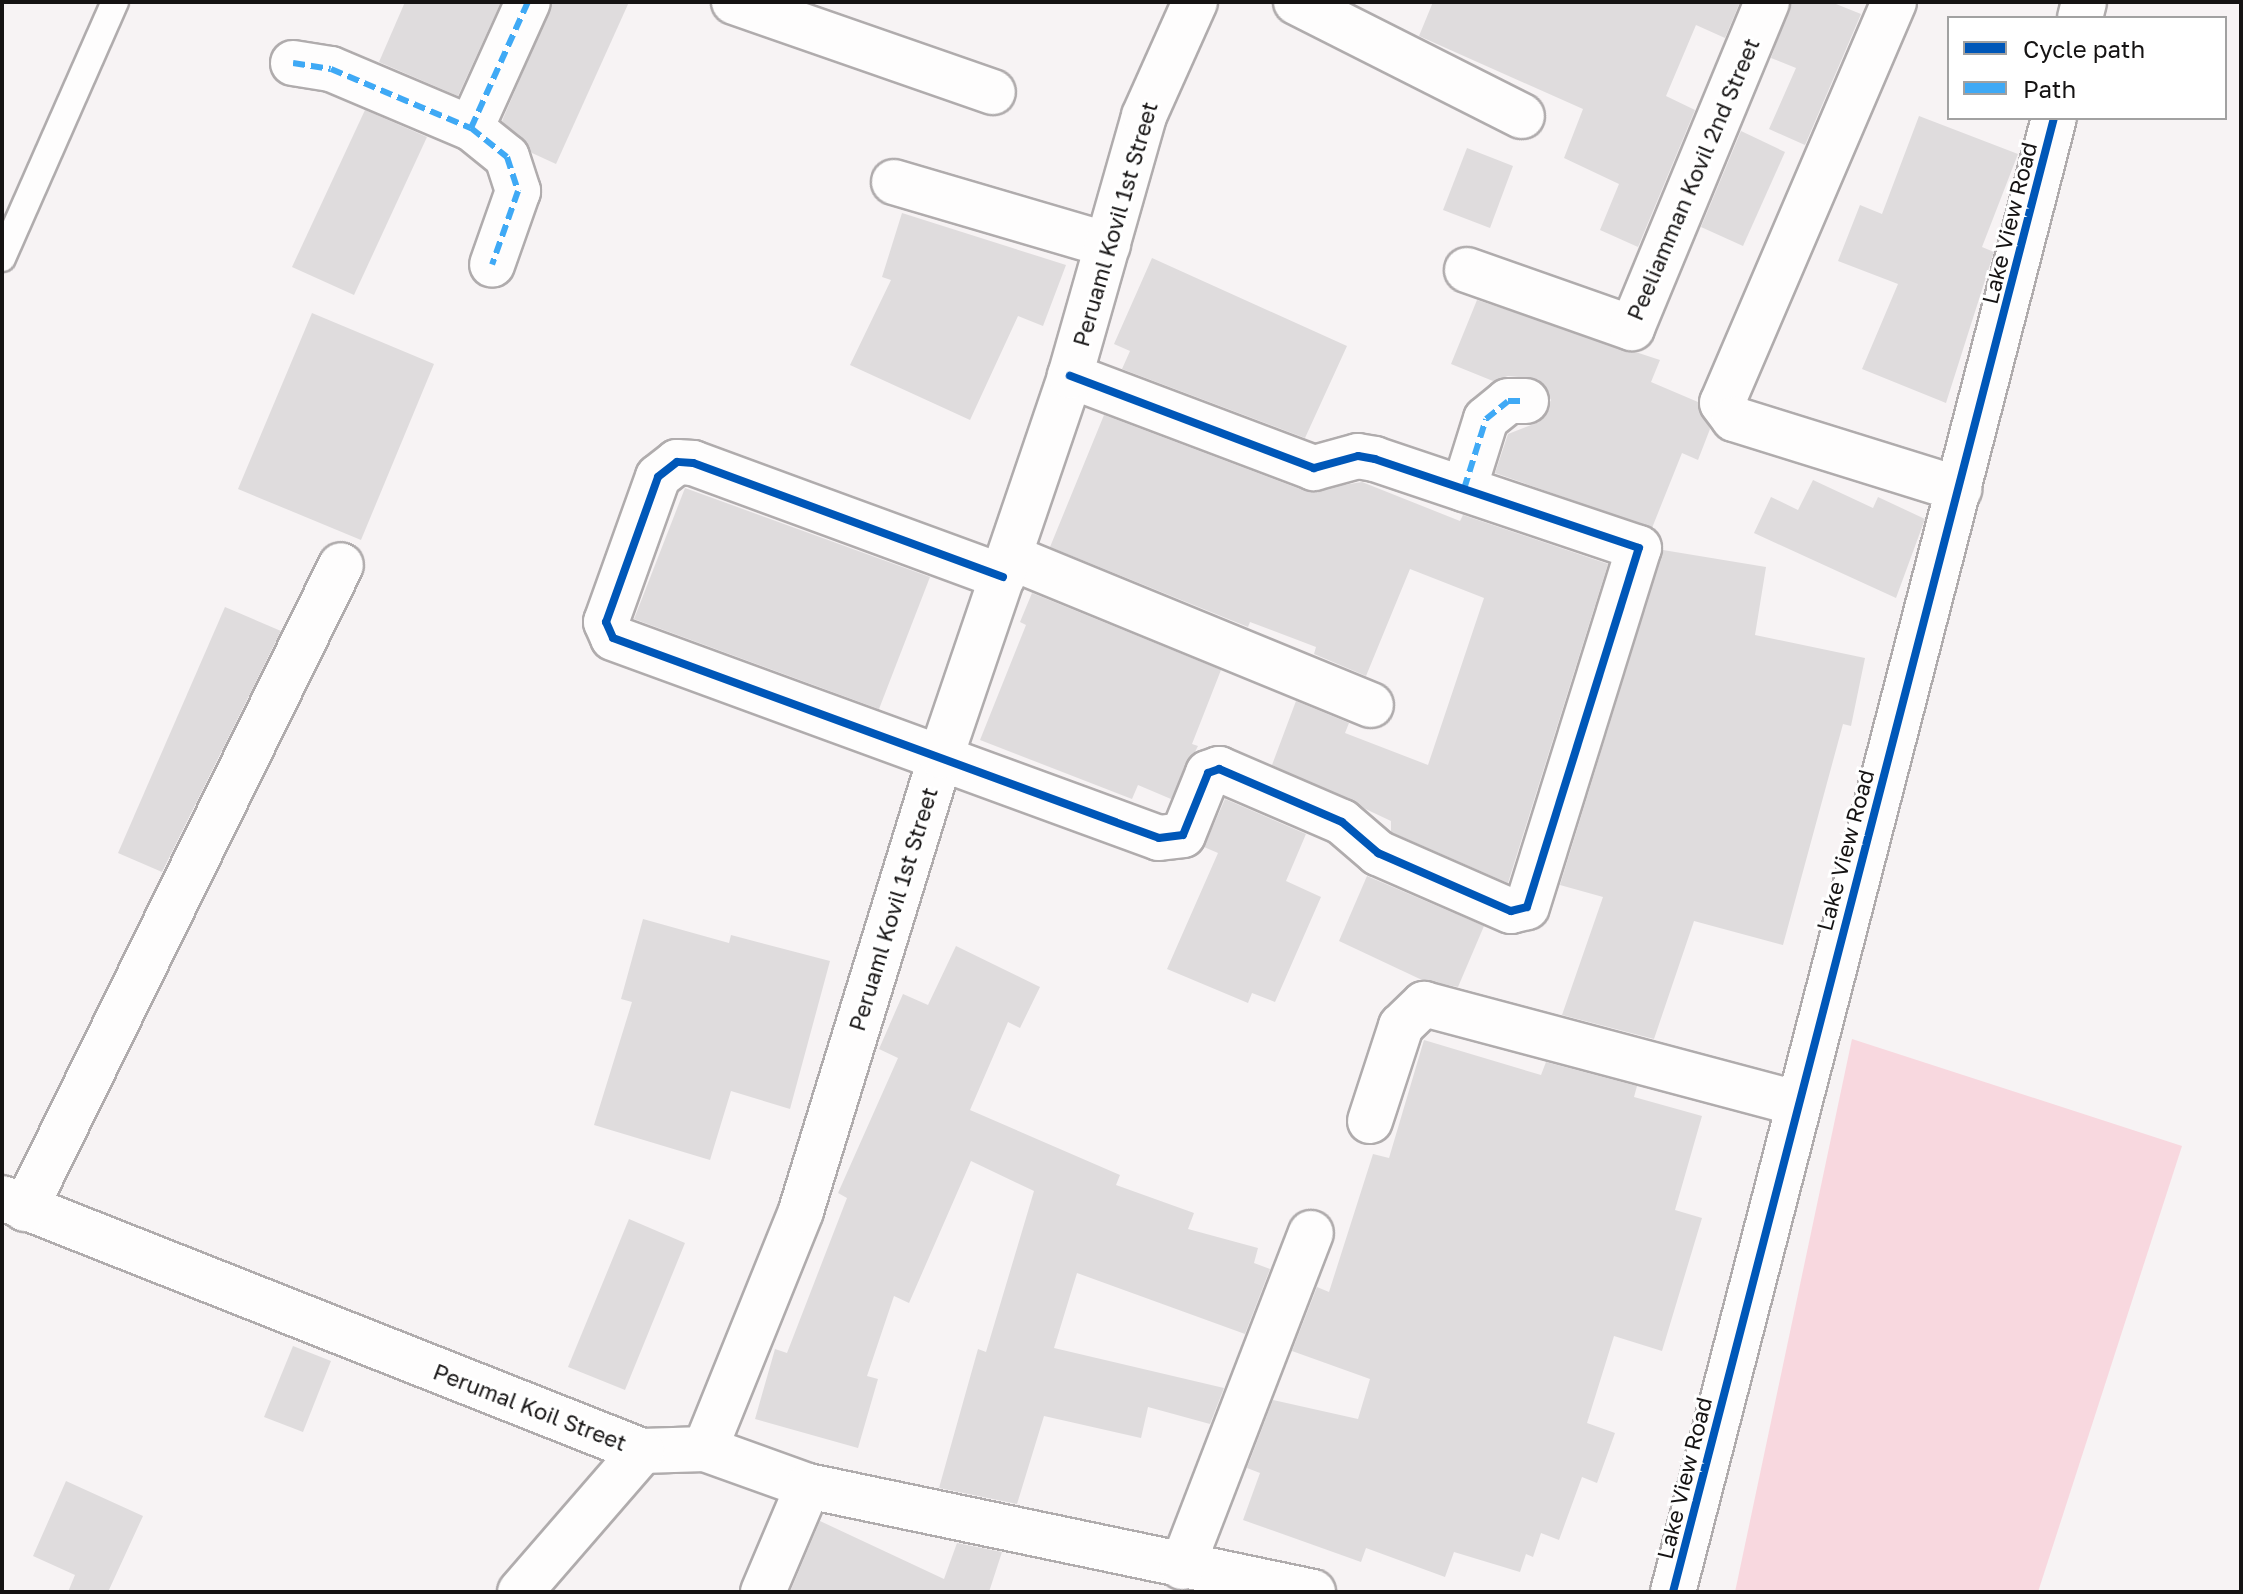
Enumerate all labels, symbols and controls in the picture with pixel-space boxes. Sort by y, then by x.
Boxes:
legend [1947,16,2227,120]
street label: Peeliamman Kovil 2nd Street [1621,34,1765,324]
text: Cycle path [2023,34,2145,63]
text: Path [2023,74,2076,103]
street label: Peruaml Kovil 1st Street [1067,99,1163,349]
street label: Lake View Road [1976,139,2042,307]
street label: Lake View Road [1811,766,1879,934]
street label: Peruaml Kovil 1st Street [843,784,943,1034]
street label: Perumal Koil Street [430,1358,630,1456]
street label: Lake View Road [1651,1394,1717,1562]

